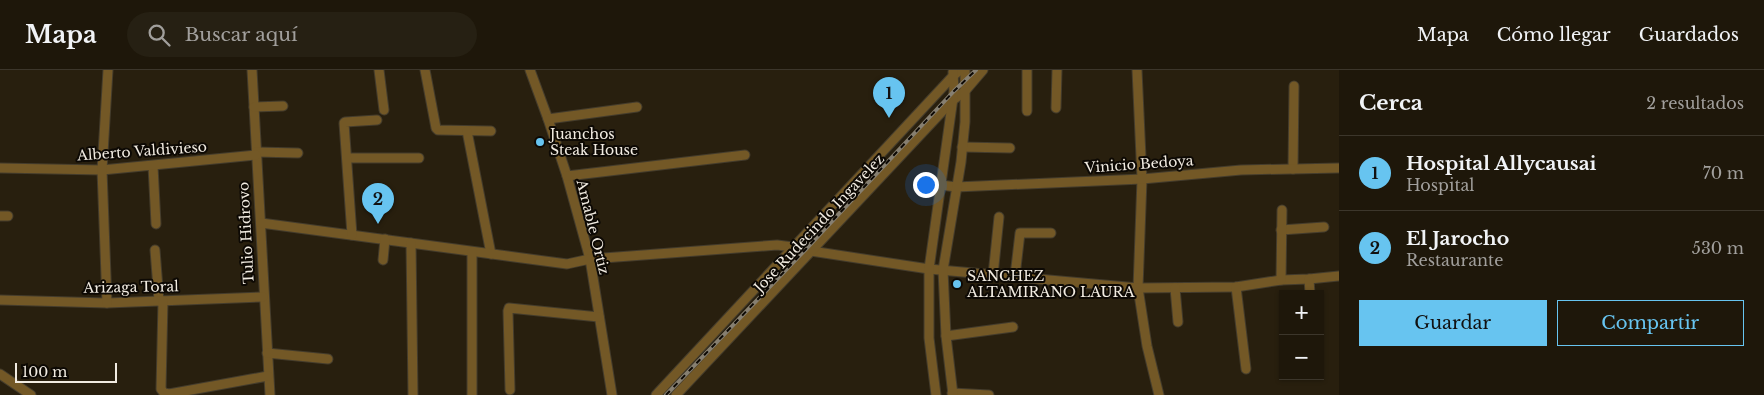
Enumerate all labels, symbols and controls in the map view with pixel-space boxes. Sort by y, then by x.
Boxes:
search box [127,12,477,57]
text: Mapa [25,20,97,49]
icon: search [145,21,173,49]
text: Buscar aquí [185,23,297,46]
text: Mapa [1417,24,1469,46]
text: Cómo llegar [1497,24,1611,46]
text: Guardados [1639,24,1739,46]
pin: 1 [873,77,905,118]
text: Cerca [1359,90,1423,116]
text: 2 resultados [1646,93,1744,113]
place label: Juanchos Steak House [548,125,638,159]
marker: Juanchos Steak House [534,136,546,148]
street label: Alberto Valdivieso [76,137,208,165]
street label: Jose Rudecindo Ingavelez [749,150,888,298]
street label: Vinicio Bedoya [1083,151,1194,177]
text: Hospital Allycausai [1406,152,1596,175]
text: 1 [1372,163,1378,183]
text: 70 m [1703,163,1744,183]
your location [913,172,939,198]
text: Hospital [1406,175,1475,195]
street label: Amable Ortiz [572,177,614,276]
street label: Tulio Hidrovo [234,181,258,285]
pin: 2 [362,183,394,224]
text: El Jarocho [1406,227,1509,250]
text: 2 [1370,238,1380,258]
text: 530 m [1692,238,1744,258]
text: Restaurante [1406,250,1503,270]
place label: SANCHEZ ALTAMIRANO LAURA [966,267,1135,301]
street label: Arizaga Toral [82,277,179,297]
marker: SANCHEZ ALTAMIRANO LAURA [951,278,963,290]
map controls [1279,290,1324,380]
button: + [1279,290,1324,335]
button: Guardar [1359,300,1547,346]
button: Compartir [1557,300,1744,346]
button: − [1279,335,1324,380]
scale bar [15,360,118,383]
text: 100 m [22,363,67,381]

